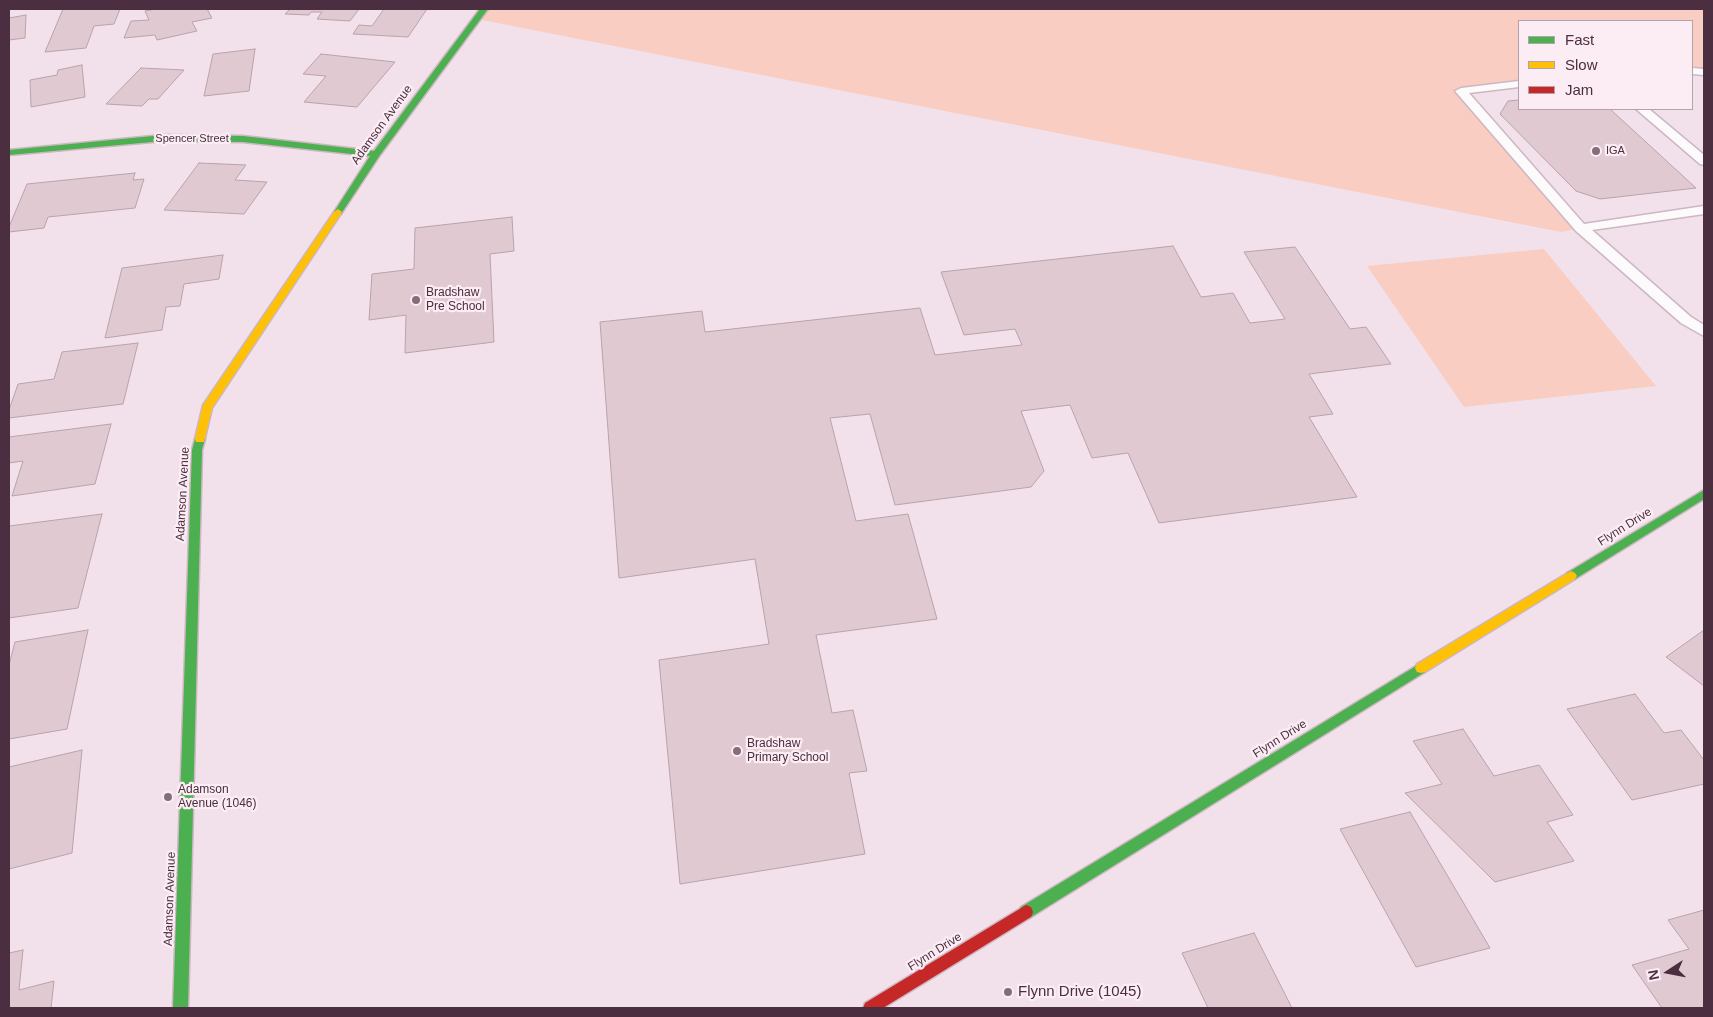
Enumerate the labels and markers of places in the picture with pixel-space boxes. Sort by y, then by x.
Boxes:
place label: IGA [1606,144,1625,158]
marker: IGA [1590,145,1602,157]
place label: Bradshaw Pre School [426,286,485,314]
marker: Bradshaw Pre School [410,294,422,306]
place label: Bradshaw Primary School [747,737,828,765]
marker: Bradshaw Primary School [731,745,743,757]
place label: Adamson Avenue (1046) [178,783,257,811]
marker: Adamson Avenue (1046) [162,791,174,803]
place label: Flynn Drive (1045) [1018,983,1141,1001]
marker: Flynn Drive (1045) [1002,986,1014,998]

